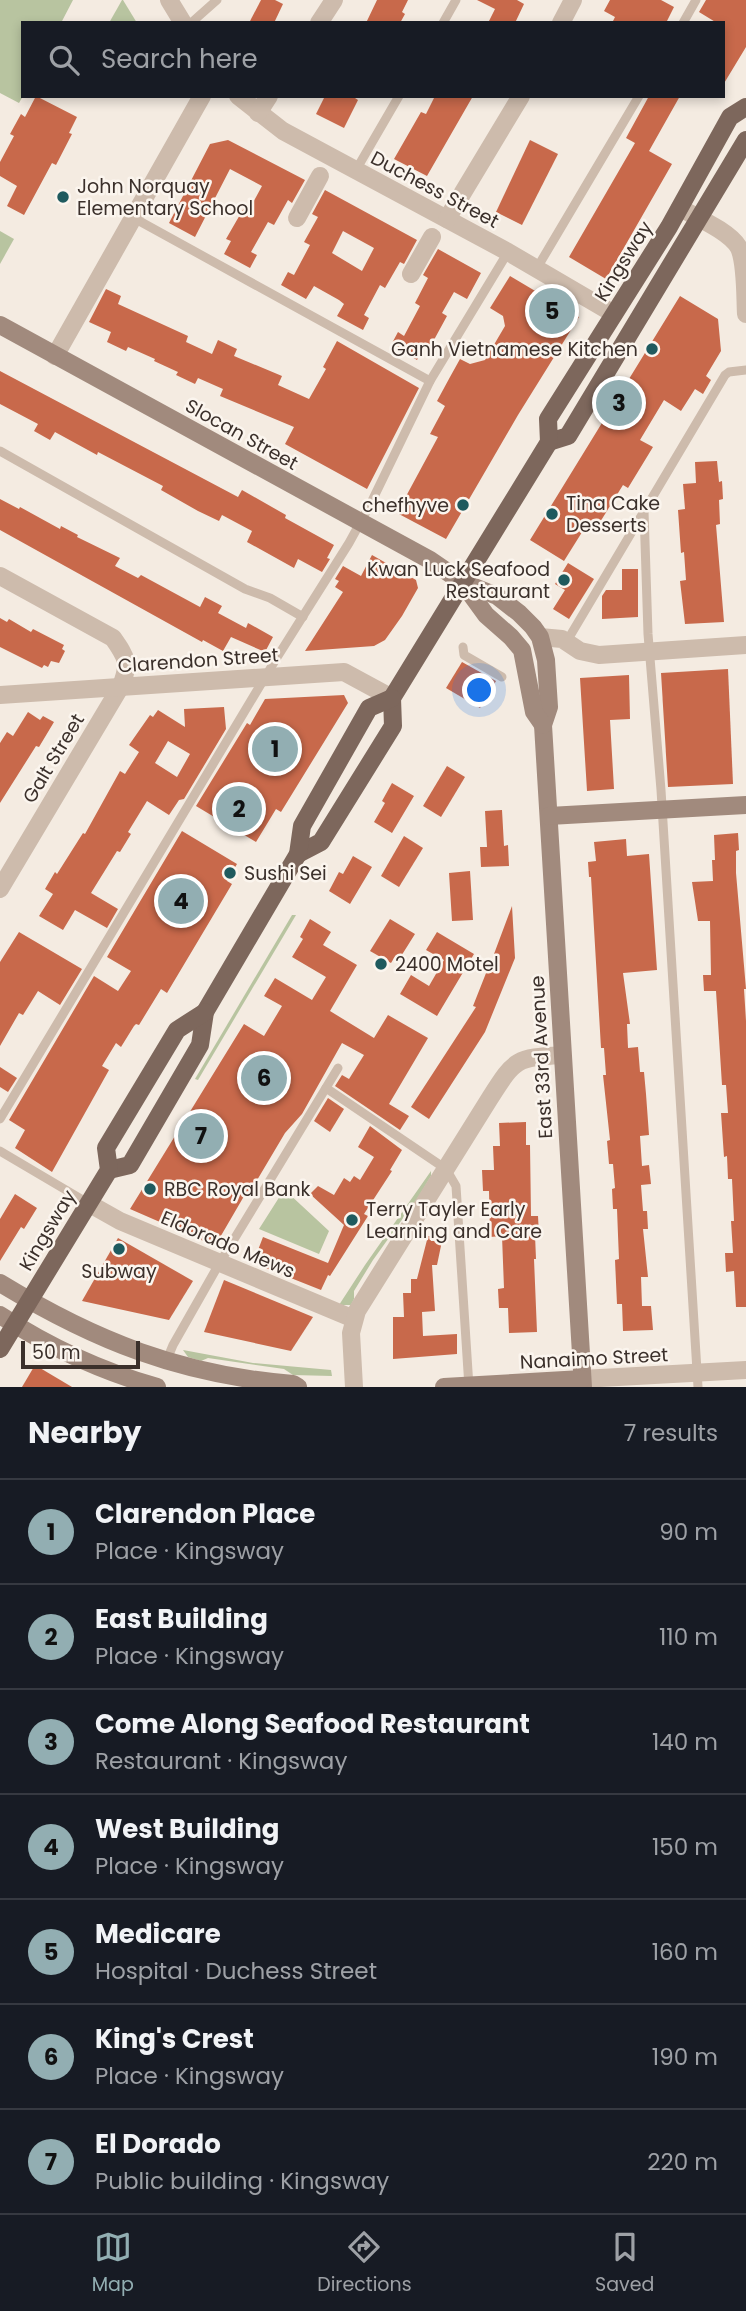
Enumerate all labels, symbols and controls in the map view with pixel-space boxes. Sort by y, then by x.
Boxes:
search box [21,21,725,98]
icon: search [45,41,83,79]
text: Search here [101,41,258,77]
street label: Duchess Street [366,144,504,235]
place label: John Norquay Elementary School [77,173,253,222]
marker: John Norquay Elementary School [55,189,71,205]
street label: Kingsway [588,216,659,307]
pin: 5 [529,285,575,337]
place label: Ganh Vietnamese Kitchen [391,336,638,363]
marker: Ganh Vietnamese Kitchen [644,341,660,357]
pin: 3 [596,377,642,429]
street label: Slocan Street [180,392,303,477]
place label: Tina Cake Desserts [566,490,660,539]
place label: chefhyve [362,492,449,519]
marker: chefhyve [455,497,471,513]
marker: Tina Cake Desserts [544,506,560,522]
place label: Kwan Luck Seafood Restaurant [367,556,550,605]
marker: Kwan Luck Seafood Restaurant [556,572,572,588]
street label: Clarendon Street [117,641,279,680]
your location [462,673,496,707]
street label: Galt Street [16,708,91,808]
pin: 1 [252,723,298,775]
pin: 2 [216,783,262,835]
place label: Sushi Sei [244,860,327,887]
marker: Sushi Sei [222,865,238,881]
pin: 4 [158,875,204,927]
place label: 2400 Motel [395,951,499,978]
marker: 2400 Motel [373,956,389,972]
street label: East 33rd Avenue [524,975,559,1139]
pin: 6 [241,1052,287,1104]
pin: 7 [178,1110,224,1162]
place label: RBC Royal Bank [164,1176,311,1203]
marker: RBC Royal Bank [142,1181,158,1197]
street label: Kingsway [13,1184,82,1276]
place label: Terry Tayler Early Learning and Care [366,1196,542,1245]
street label: Eldorado Mews [157,1204,299,1285]
marker: Terry Tayler Early Learning and Care [344,1212,360,1228]
marker: Subway [111,1241,127,1257]
place label: Subway [81,1258,157,1285]
scale bar [21,1338,140,1370]
text: 50 m [32,1339,81,1366]
street label: Nanaimo Street [519,1341,669,1376]
text: Nearby [28,1411,142,1454]
text: 7 results [624,1417,718,1449]
text: Clarendon Place [95,1496,315,1532]
text: 1 [47,1516,55,1548]
text: 90 m [659,1516,718,1548]
text: Place · Kingsway [95,1535,284,1567]
text: East Building [95,1601,268,1637]
text: 2 [44,1621,58,1653]
text: 110 m [659,1621,718,1653]
text: Place · Kingsway [95,1640,284,1672]
text: Come Along Seafood Restaurant [95,1706,530,1742]
text: 3 [44,1726,58,1758]
text: 140 m [652,1726,718,1758]
text: Restaurant · Kingsway [95,1745,347,1777]
text: West Building [95,1811,279,1847]
text: 4 [43,1831,59,1863]
text: 150 m [652,1831,718,1863]
text: Place · Kingsway [95,1850,284,1882]
text: Medicare [95,1916,221,1952]
text: 5 [44,1936,58,1968]
text: 160 m [652,1936,718,1968]
text: Hospital · Duchess Street [95,1955,377,1987]
text: King's Crest [95,2021,254,2057]
text: 6 [44,2041,58,2073]
text: 190 m [652,2041,718,2073]
text: Place · Kingsway [95,2060,284,2092]
text: El Dorado [95,2126,221,2162]
text: 7 [45,2146,57,2178]
text: 220 m [647,2146,718,2178]
text: Public building · Kingsway [95,2165,389,2197]
tab: Map [92,2228,134,2299]
tab: Directions [317,2228,412,2299]
tab: Saved [595,2228,654,2299]

